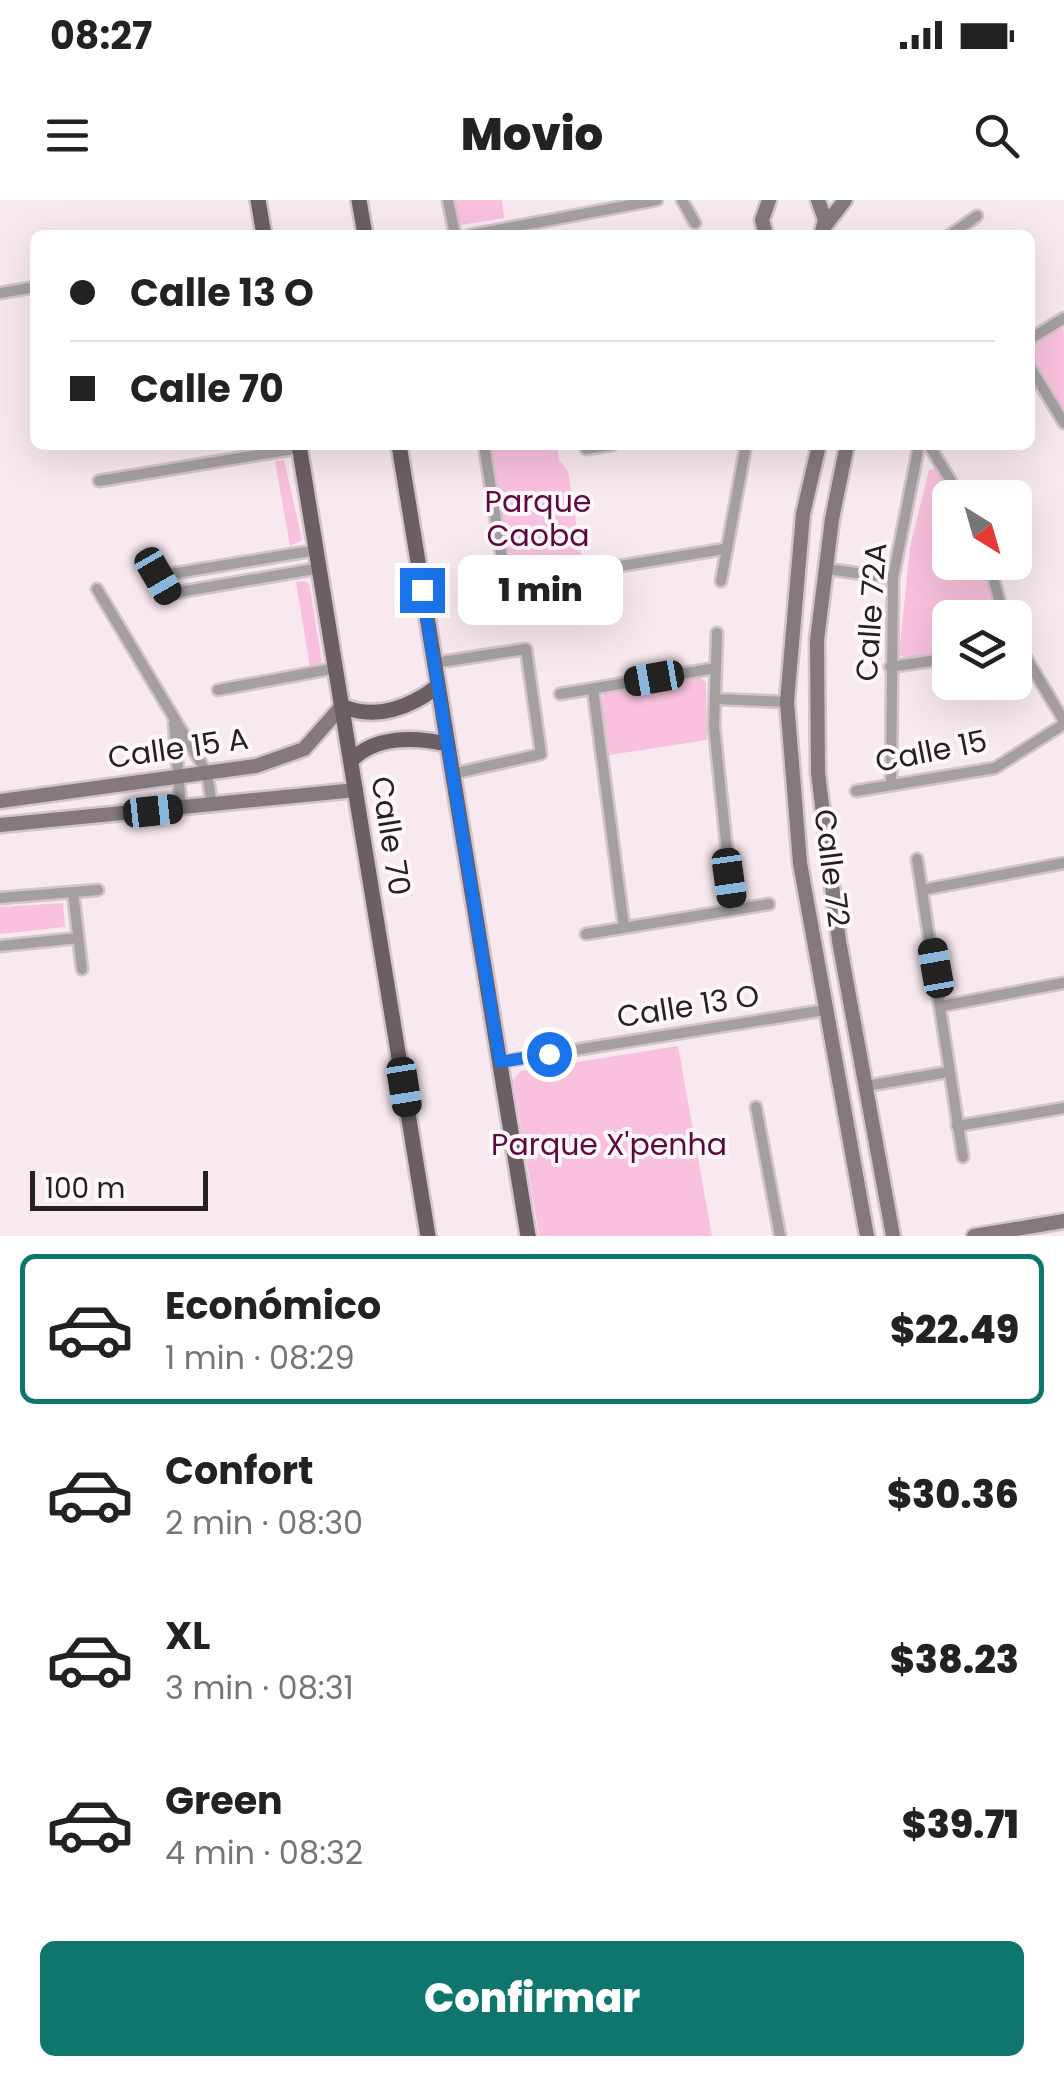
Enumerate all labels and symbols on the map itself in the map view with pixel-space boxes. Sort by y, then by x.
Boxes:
park label: Parque Caoba [485,480,591,557]
north arrow [932,480,1032,580]
street label: Calle 72A [845,541,897,683]
car [130,543,186,609]
callout: 1 min [457,555,622,625]
route end [400,568,445,613]
car [622,658,686,698]
street label: Calle 15 A [105,717,251,779]
street label: Calle 15 [871,719,991,783]
street label: Calle 70 [360,773,422,899]
car [122,793,184,829]
street label: Calle 72 [803,807,861,929]
car [710,846,748,910]
car [916,936,956,1000]
street label: Calle 13 O [614,974,762,1038]
route start [527,1032,572,1077]
car [384,1055,424,1119]
park label: Parque X'penha [491,1123,727,1166]
scale bar [30,1166,208,1210]

